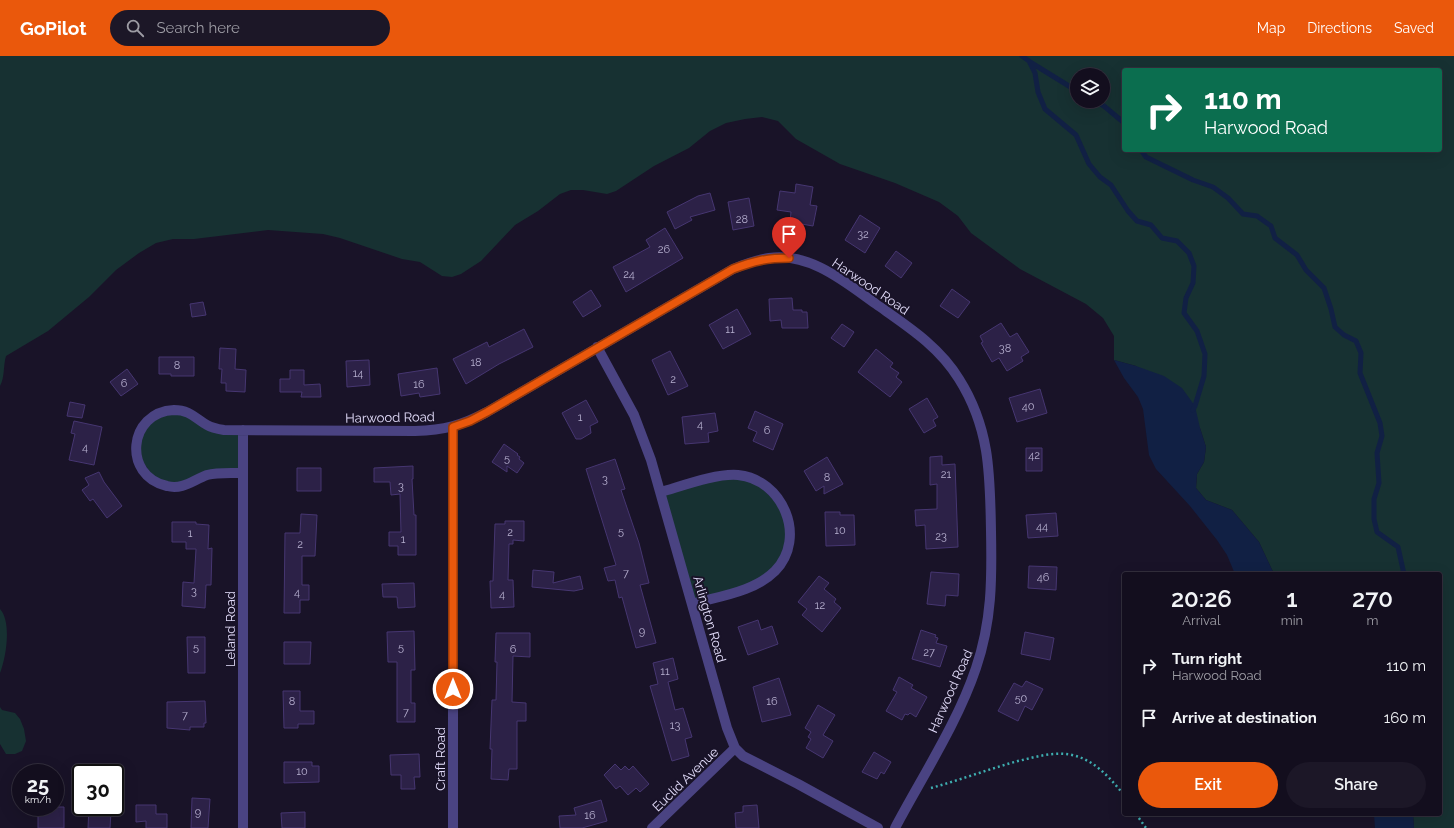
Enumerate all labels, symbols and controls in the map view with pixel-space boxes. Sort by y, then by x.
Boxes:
search box [110,10,390,46]
text: GoPilot [20,17,86,39]
icon: search [124,17,146,39]
text: Search here [156,19,240,37]
text: Map [1257,20,1285,36]
text: Directions [1307,20,1372,36]
text: Saved [1394,20,1434,36]
map controls [1070,68,1110,108]
button: layers [1070,68,1110,108]
text: 110 m [1204,83,1282,116]
icon: right [1138,84,1190,136]
text: Harwood Road [1204,117,1328,138]
house number: 28 [736,213,748,226]
pin [772,217,806,258]
icon: arrive [778,223,800,245]
house number: 32 [857,228,869,241]
house number: 26 [658,243,671,256]
street label: Harwood Road [829,255,912,318]
house number: 24 [623,268,635,281]
house number: 11 [725,323,735,336]
house number: 38 [999,342,1011,355]
house number: 18 [470,356,482,369]
house number: 8 [174,359,180,372]
house number: 14 [353,367,363,380]
house number: 2 [670,373,676,386]
house number: 6 [121,377,128,390]
house number: 16 [413,378,425,391]
house number: 40 [1022,400,1035,413]
street label: Harwood Road [345,409,435,426]
house number: 1 [578,411,583,424]
house number: 4 [697,418,703,431]
house number: 6 [764,424,771,437]
house number: 4 [82,441,88,454]
house number: 42 [1028,449,1040,462]
house number: 5 [504,452,510,465]
house number: 21 [941,468,952,481]
house number: 8 [824,471,830,484]
house number: 3 [602,473,608,486]
house number: 3 [398,480,404,493]
house number: 44 [1036,520,1048,533]
house number: 10 [834,524,846,537]
house number: 5 [618,525,624,538]
house number: 2 [507,526,513,539]
house number: 1 [188,527,193,540]
house number: 23 [935,530,947,543]
house number: 1 [401,533,406,546]
house number: 2 [297,538,303,551]
house number: 7 [623,567,629,580]
house number: 46 [1037,571,1050,584]
street label: Arlington Road [690,574,729,664]
text: 20:26 [1171,584,1232,613]
text: 1 [1286,584,1298,613]
text: 270 [1352,584,1393,613]
house number: 3 [191,585,197,598]
house number: 4 [294,586,300,599]
house number: 4 [499,588,505,601]
street label: Leland Road [223,591,238,667]
house number: 12 [815,599,825,612]
text: Arrival [1182,613,1220,628]
text: min [1281,613,1303,628]
text: m [1367,613,1379,628]
house number: 9 [639,625,645,638]
house number: 5 [193,641,199,654]
house number: 5 [398,641,404,654]
house number: 6 [510,643,517,656]
house number: 27 [923,646,935,659]
street label: Harwood Road [925,647,976,735]
text: Turn right [1172,650,1242,668]
icon: right [1138,655,1160,677]
text: 110 m [1386,657,1426,675]
house number: 11 [660,665,670,678]
position arrow [432,668,474,710]
text: Harwood Road [1172,668,1262,683]
house number: 50 [1015,692,1028,705]
house number: 8 [289,695,295,708]
house number: 16 [766,695,778,708]
house number: 7 [403,706,409,719]
icon: arrive [1138,707,1160,729]
house number: 7 [182,709,188,722]
text: Arrive at destination [1172,709,1317,727]
text: 160 m [1384,709,1426,727]
house number: 13 [670,719,680,732]
street label: Craft Road [433,727,448,791]
street label: Euclid Avenue [649,744,722,814]
button: Exit [1138,762,1278,808]
button: Share [1286,762,1426,808]
speed limit sign: 30 [72,764,124,816]
house number: 10 [296,765,308,778]
text: 25 [27,773,49,797]
text: km/h [25,794,51,805]
house number: 9 [195,806,201,819]
house number: 16 [584,809,596,822]

